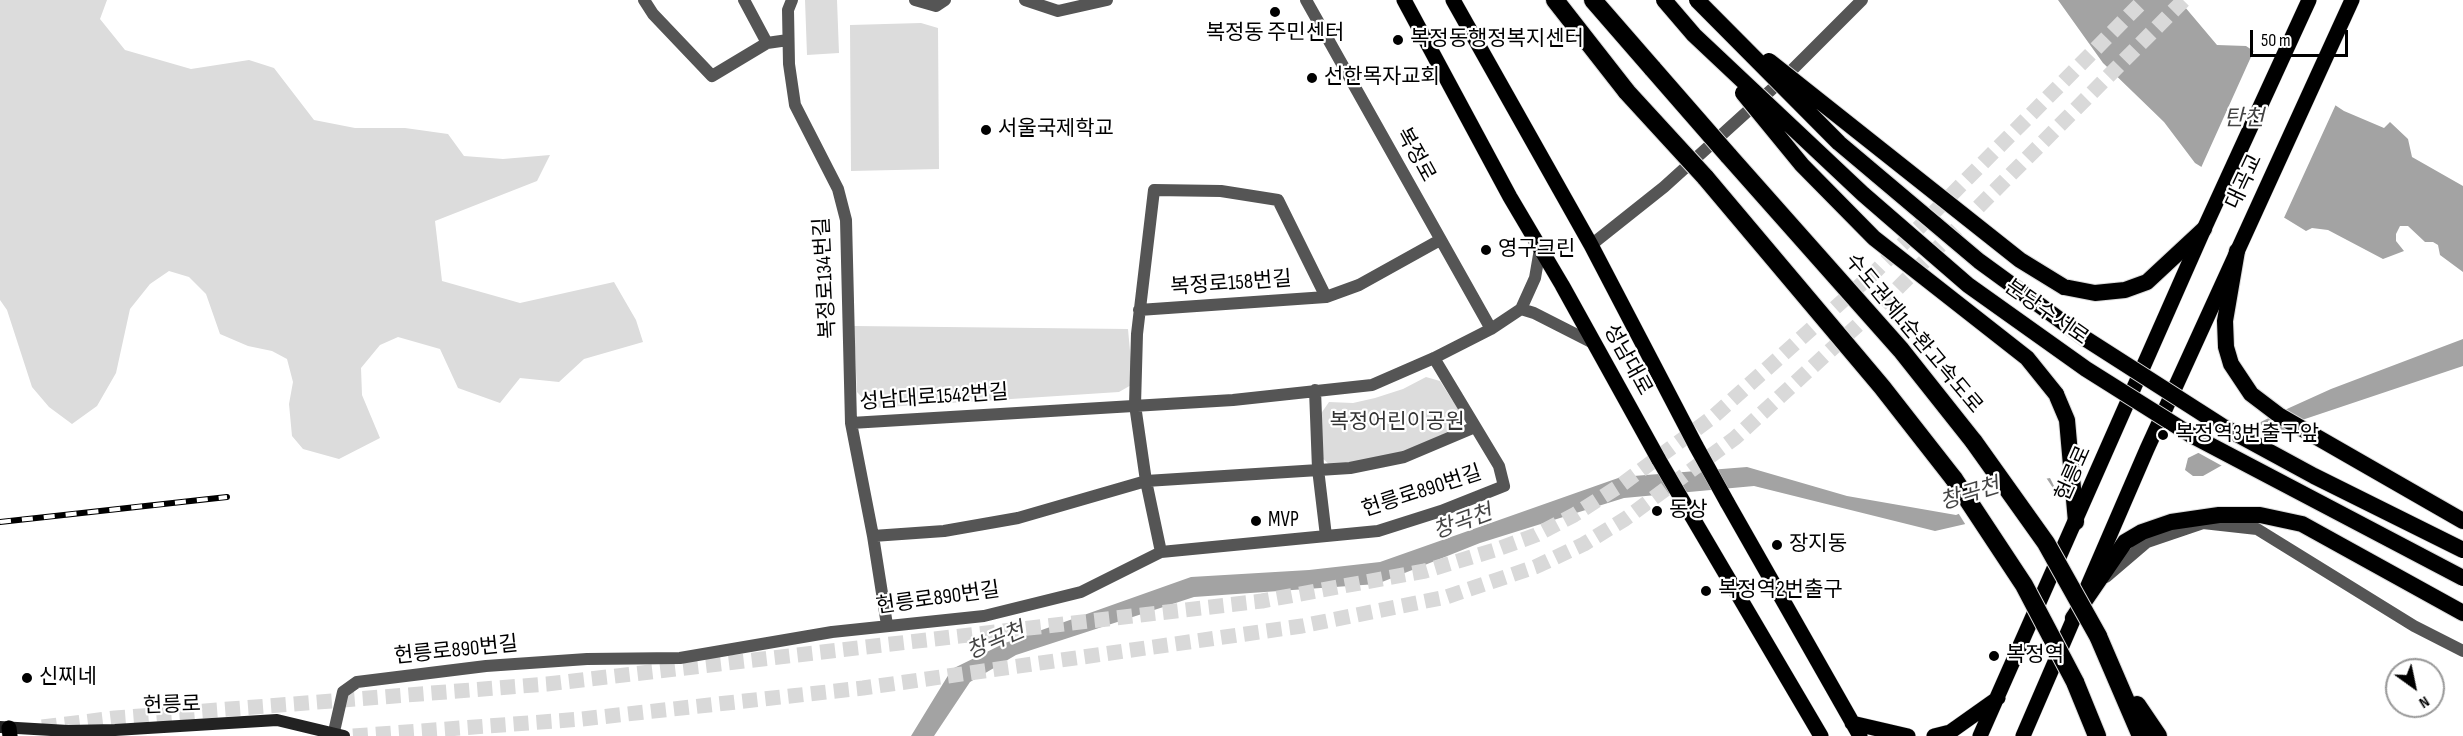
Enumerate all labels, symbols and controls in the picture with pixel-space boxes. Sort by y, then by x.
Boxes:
marker: 복정동 주민센터 [1268,5,1282,19]
scale bar [2253,18,2350,56]
place label: 복정동 주민센터 [1206,21,1344,47]
place label: 복정동행정복지센터 [1410,27,1584,53]
text: 50 m [2261,30,2291,51]
marker: 복정동행정복지센터 [1391,33,1405,47]
place label: 선한목자교회 [1324,65,1440,91]
marker: 선한목자교회 [1305,71,1319,85]
water label: 탄천 [2224,106,2264,132]
place label: 서울국제학교 [998,117,1114,143]
marker: 서울국제학교 [979,123,993,137]
street label: 복정로 [1390,124,1440,186]
street label: 대곡교 [2221,150,2269,214]
street label: 복정로134번길 [810,217,842,339]
place label: 영구크린 [1498,237,1575,263]
marker: 영구크린 [1479,243,1493,257]
street label: 수도권제1순환고속도로 [1839,249,1987,419]
street label: 복정로158번길 [1169,267,1293,301]
street label: 분당수서로 [1999,275,2093,351]
street label: 성남대로 [1597,320,1657,400]
street label: 성남대로1542번길 [859,380,1009,416]
park label: 복정어린이공원 [1329,410,1465,436]
place label: 복정역3번출구앞 [2175,422,2319,448]
marker: 복정역3번출구앞 [2156,428,2170,442]
street label: 헌릉로 [2051,442,2097,506]
street label: 헌릉로890번길 [1359,461,1485,523]
water label: 창곡천 [1937,474,2003,516]
place label: 동상 [1669,498,1708,524]
water label: 창곡천 [1430,500,1496,546]
marker: 동상 [1650,504,1664,518]
place label: MVP [1268,508,1299,534]
marker: MVP [1249,514,1263,528]
place label: 장지동 [1789,532,1847,558]
marker: 장지동 [1770,538,1784,552]
street label: 헌릉로890번길 [875,578,1001,620]
place label: 복정역2번출구 [1718,578,1843,604]
marker: 복정역2번출구 [1699,584,1713,598]
water label: 창곡천 [963,618,1029,666]
street label: 헌릉로890번길 [393,632,519,670]
place label: 복정역 [2006,643,2064,669]
marker: 복정역 [1987,649,2001,663]
north arrow [2385,658,2445,718]
place label: 신찌네 [39,665,97,691]
marker: 신찌네 [20,671,34,685]
street label: 헌릉로 [143,692,201,720]
text: N [2415,692,2433,712]

